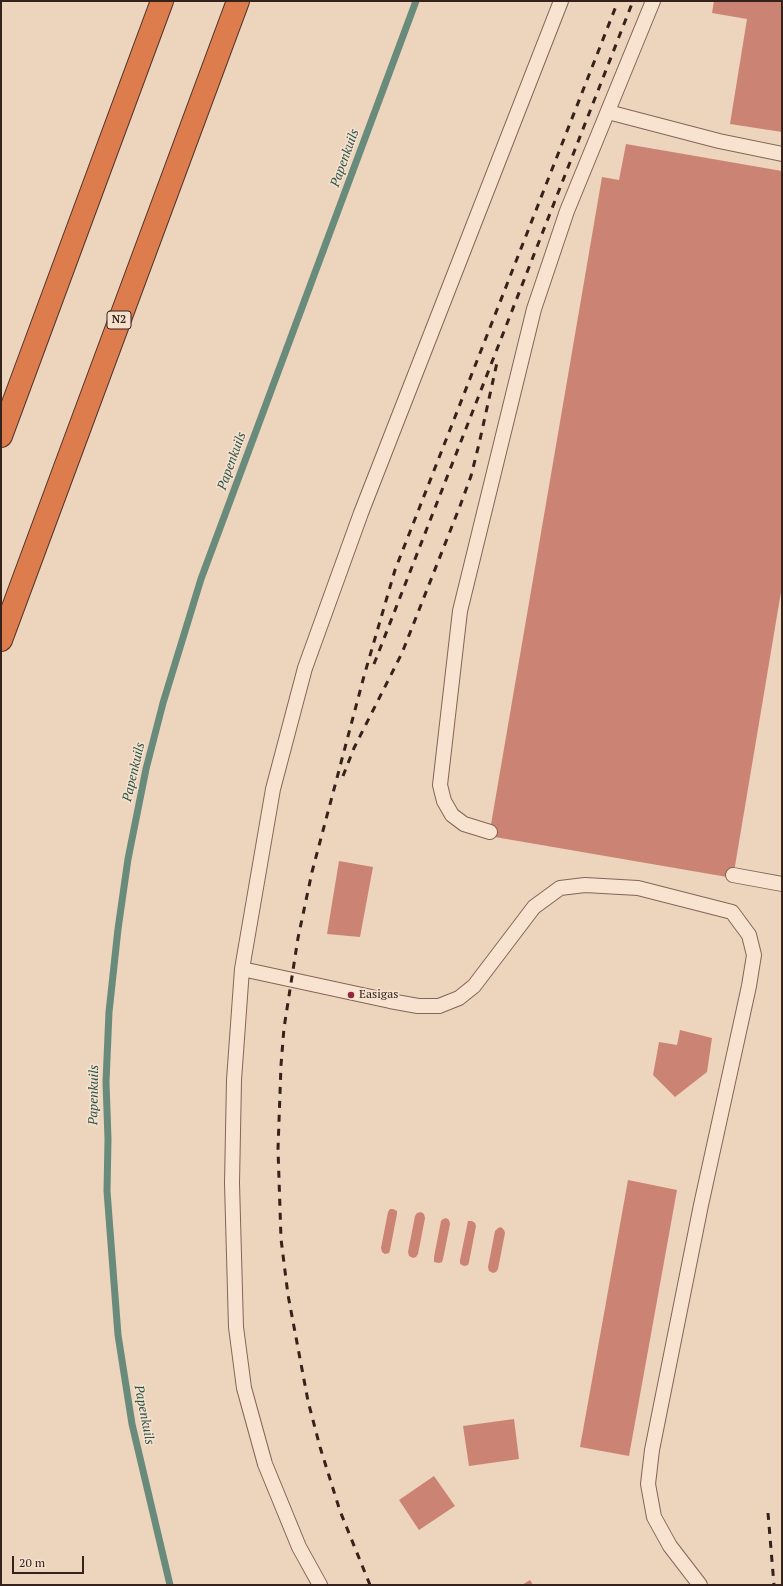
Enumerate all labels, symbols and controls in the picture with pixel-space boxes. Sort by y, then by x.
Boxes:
water label: Papenkuils [327,127,363,189]
road number: N2 [107,311,131,329]
water label: Papenkuils [214,430,250,492]
water label: Papenkuils [120,741,148,803]
place label: Easigas [359,988,398,1002]
marker: Easigas [346,990,356,1000]
water label: Papenkuils [86,1065,102,1125]
water label: Papenkuils [131,1384,157,1446]
scale bar [14,1548,86,1574]
text: 20 m [19,1555,45,1570]

